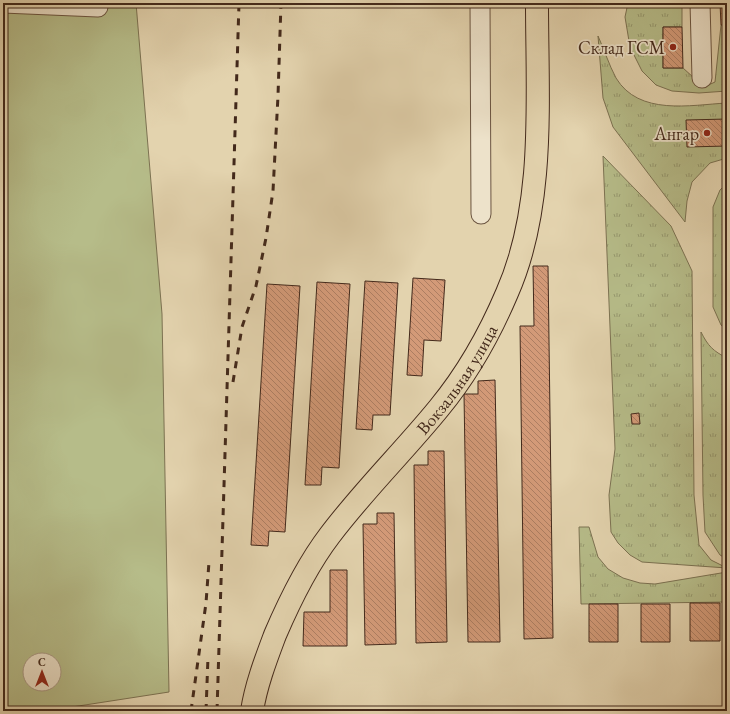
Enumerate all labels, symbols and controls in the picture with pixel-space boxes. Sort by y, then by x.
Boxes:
place label: Склад ГСМ [578,36,665,59]
marker: Склад ГСМ [668,42,678,52]
place label: Ангар [653,122,699,145]
marker: Ангар [702,128,712,138]
street label: Вокзальная улица [411,320,502,439]
north arrow [22,652,62,692]
text: С [38,655,46,669]

